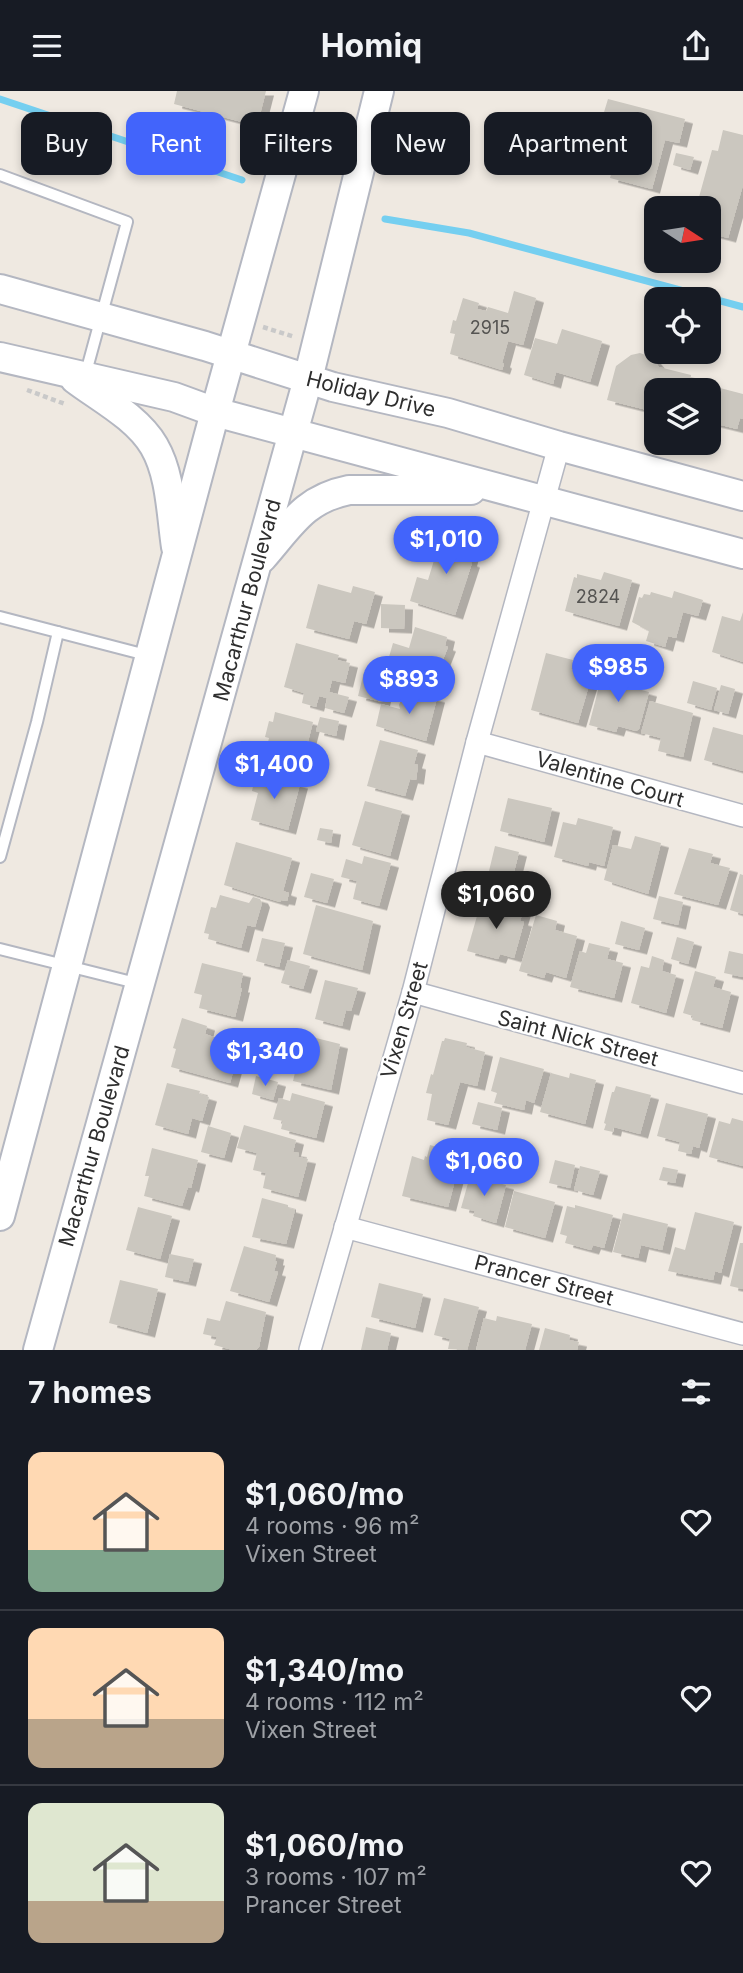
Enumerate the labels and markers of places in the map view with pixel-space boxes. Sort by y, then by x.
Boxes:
pin: $1,010 [389,517,503,576]
pin: $985 [577,645,659,704]
pin: $893 [368,657,450,716]
pin: $1,400 [217,741,331,801]
pin: $1,060 [439,871,553,931]
pin: $1,340 [208,1028,322,1088]
pin: $1,060 [427,1139,541,1198]

